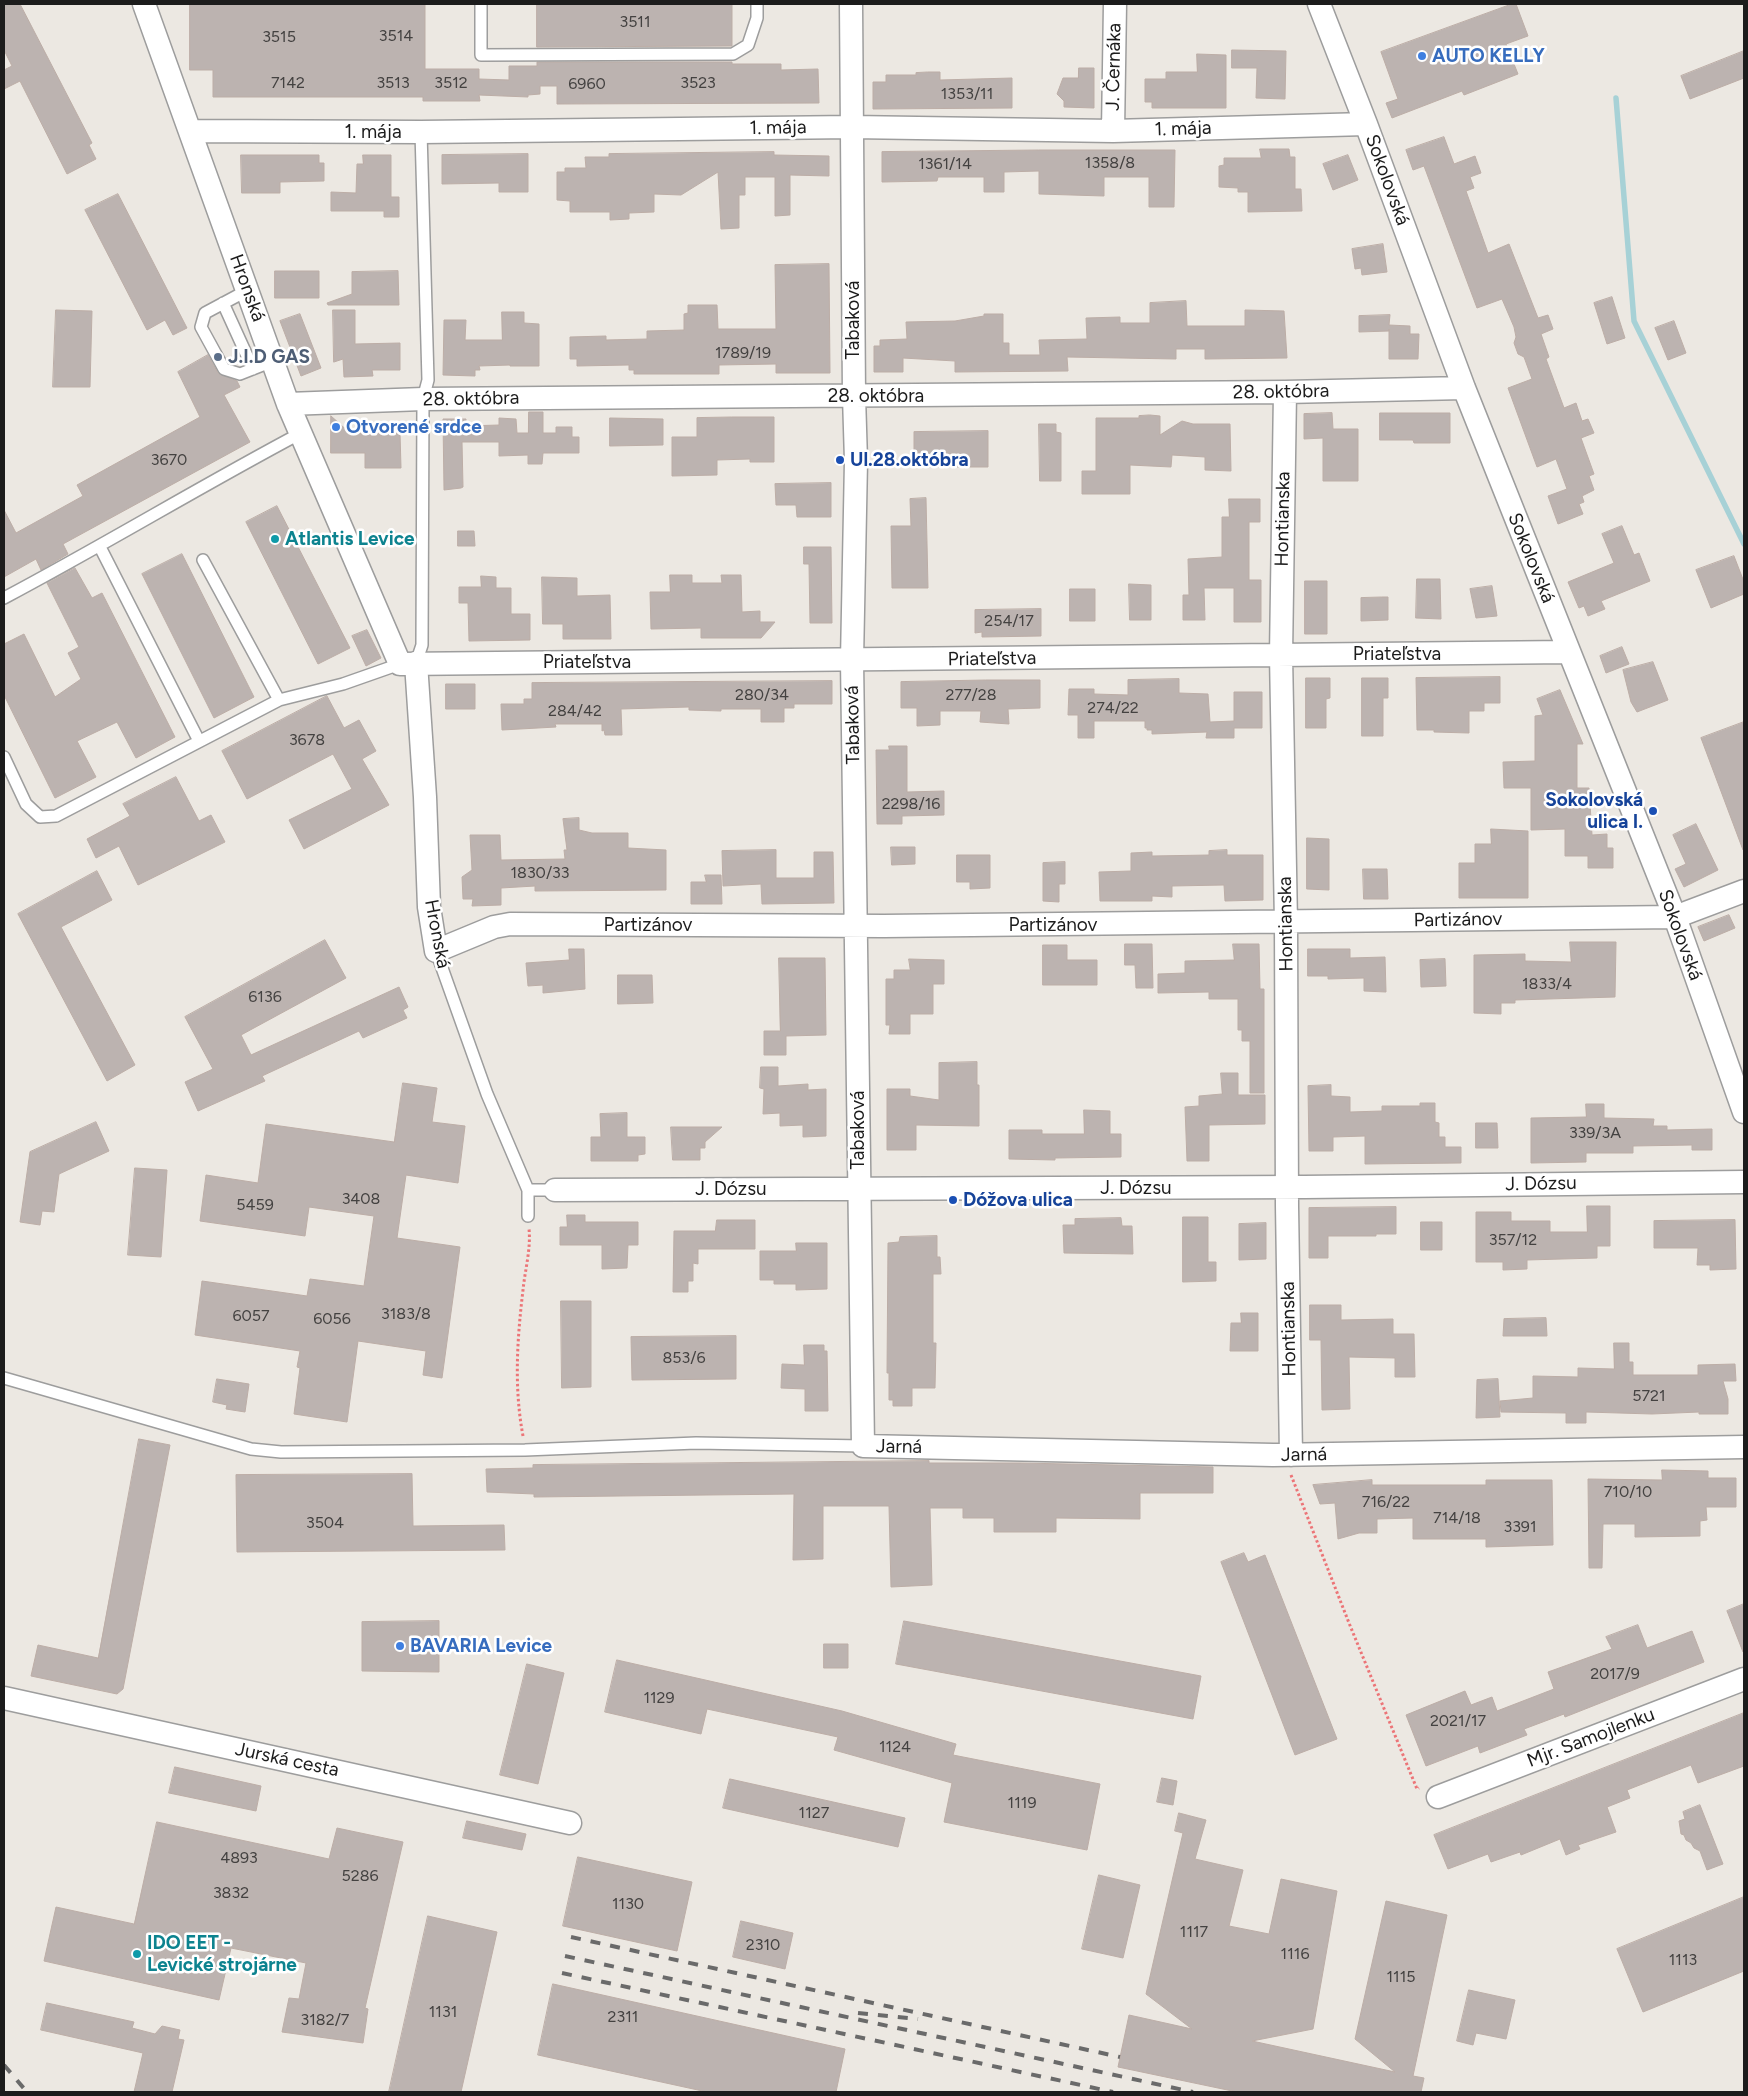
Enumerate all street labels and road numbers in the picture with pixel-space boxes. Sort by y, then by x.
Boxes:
street label: J. Černáka [1102,23,1126,111]
street label: 1. mája [749,116,807,140]
street label: 1. mája [1154,117,1212,141]
street label: 1. mája [344,121,402,143]
street label: Sokolovská [1360,131,1414,229]
street label: Hronská [224,251,270,325]
street label: Tabaková [842,281,864,359]
street label: 28. októbra [1233,380,1329,404]
street label: 28. októbra [828,385,924,407]
street label: 28. októbra [423,387,519,411]
street label: Hontianska [1271,471,1295,567]
street label: Sokolovská [1503,510,1559,606]
street label: Priateľstva [1353,643,1441,665]
street label: Priateľstva [948,647,1036,671]
street label: Priateľstva [543,651,631,673]
street label: Tabaková [841,685,865,765]
street label: Hontianska [1274,876,1298,972]
street label: Sokolovská [1653,886,1707,984]
street label: Hronská [419,898,455,970]
street label: Partizánov [1413,908,1503,932]
street label: Partizánov [604,914,692,936]
street label: Partizánov [1009,914,1097,936]
street label: Tabaková [847,1091,869,1169]
street label: J. Dózsu [1505,1172,1577,1196]
street label: J. Dózsu [1100,1177,1172,1199]
street label: J. Dózsu [695,1178,767,1200]
street label: Hontianska [1277,1281,1301,1377]
street label: Jarná [876,1435,922,1459]
street label: Jarná [1281,1443,1327,1467]
street label: Mjr. Samojlenku [1524,1703,1658,1773]
street label: Jurská cesta [233,1738,341,1782]

